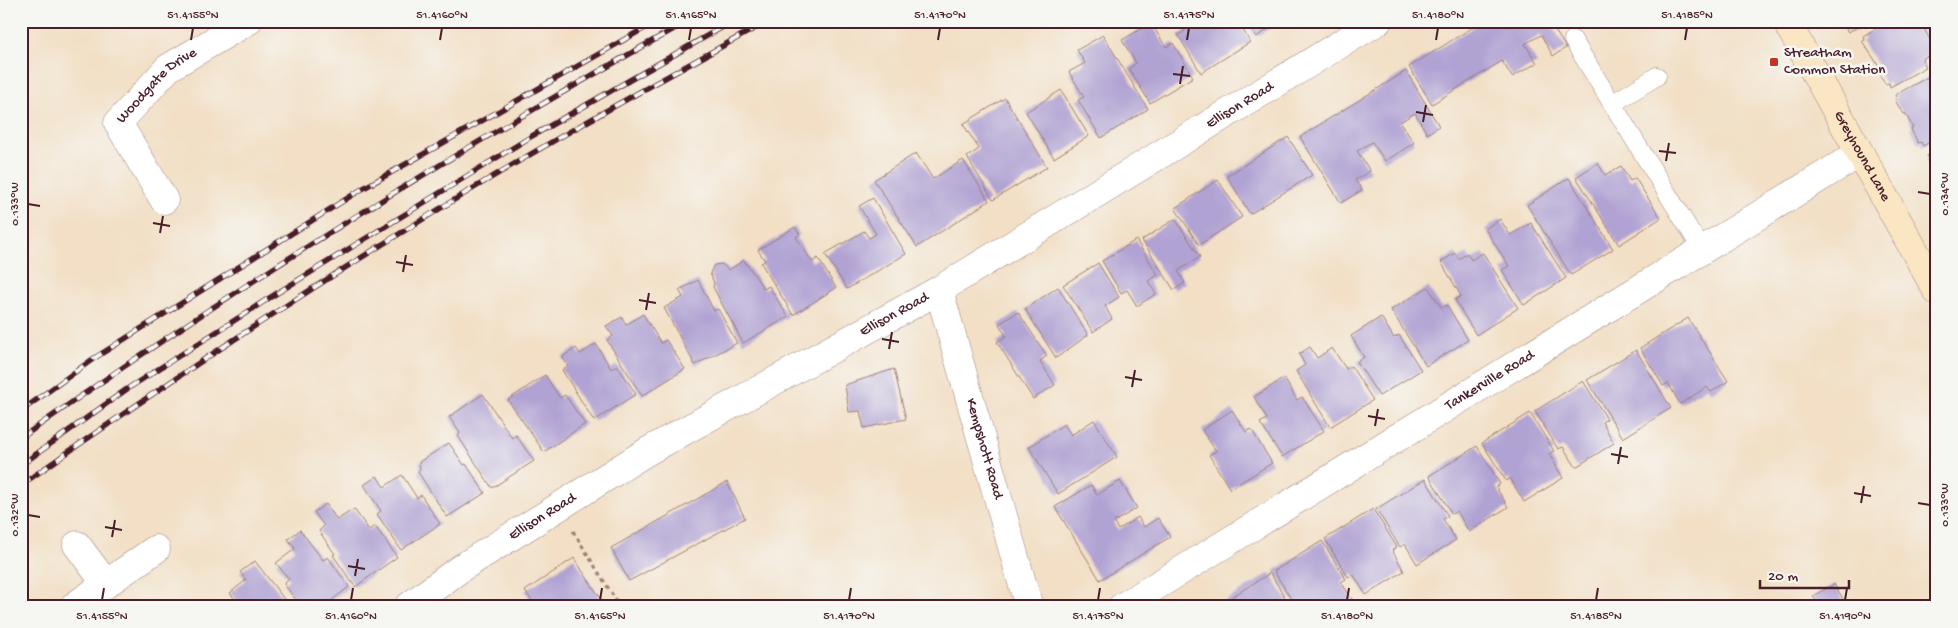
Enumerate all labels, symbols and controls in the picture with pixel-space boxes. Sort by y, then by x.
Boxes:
text: 51.4155°N [167,9,219,23]
text: 51.4160°N [416,9,468,23]
text: 51.4165°N [665,9,717,23]
text: 51.4170°N [914,9,966,23]
text: 51.4175°N [1163,9,1215,23]
text: 51.4180°N [1412,9,1464,23]
text: 51.4185°N [1661,9,1713,23]
street label: Woodgate Drive [113,44,200,127]
place label: Streatham Common Station [1784,44,1885,79]
marker: Streatham Common Station [1768,56,1780,68]
street label: Ellison Road [1203,77,1278,133]
street label: Greyhound Lane [1829,108,1894,205]
text: 0.134°W [1939,173,1953,215]
text: 0.133°W [9,182,23,226]
street label: Ellison Road [857,288,933,341]
street label: Tankerville Road [1441,346,1539,415]
street label: Kempshott Road [961,396,1007,502]
text: 0.133°W [1939,483,1953,527]
street label: Ellison Road [506,489,581,545]
text: 0.132°W [9,493,23,537]
scale bar [1760,558,1849,590]
text: 20 m [1768,568,1798,586]
text: 51.4155°N [76,610,128,624]
text: 51.4160°N [325,610,377,624]
text: 51.4165°N [574,610,626,624]
text: 51.4170°N [823,610,875,624]
text: 51.4175°N [1072,610,1124,624]
text: 51.4180°N [1321,610,1373,624]
text: 51.4185°N [1570,610,1622,624]
text: 51.4190°N [1819,610,1871,624]

